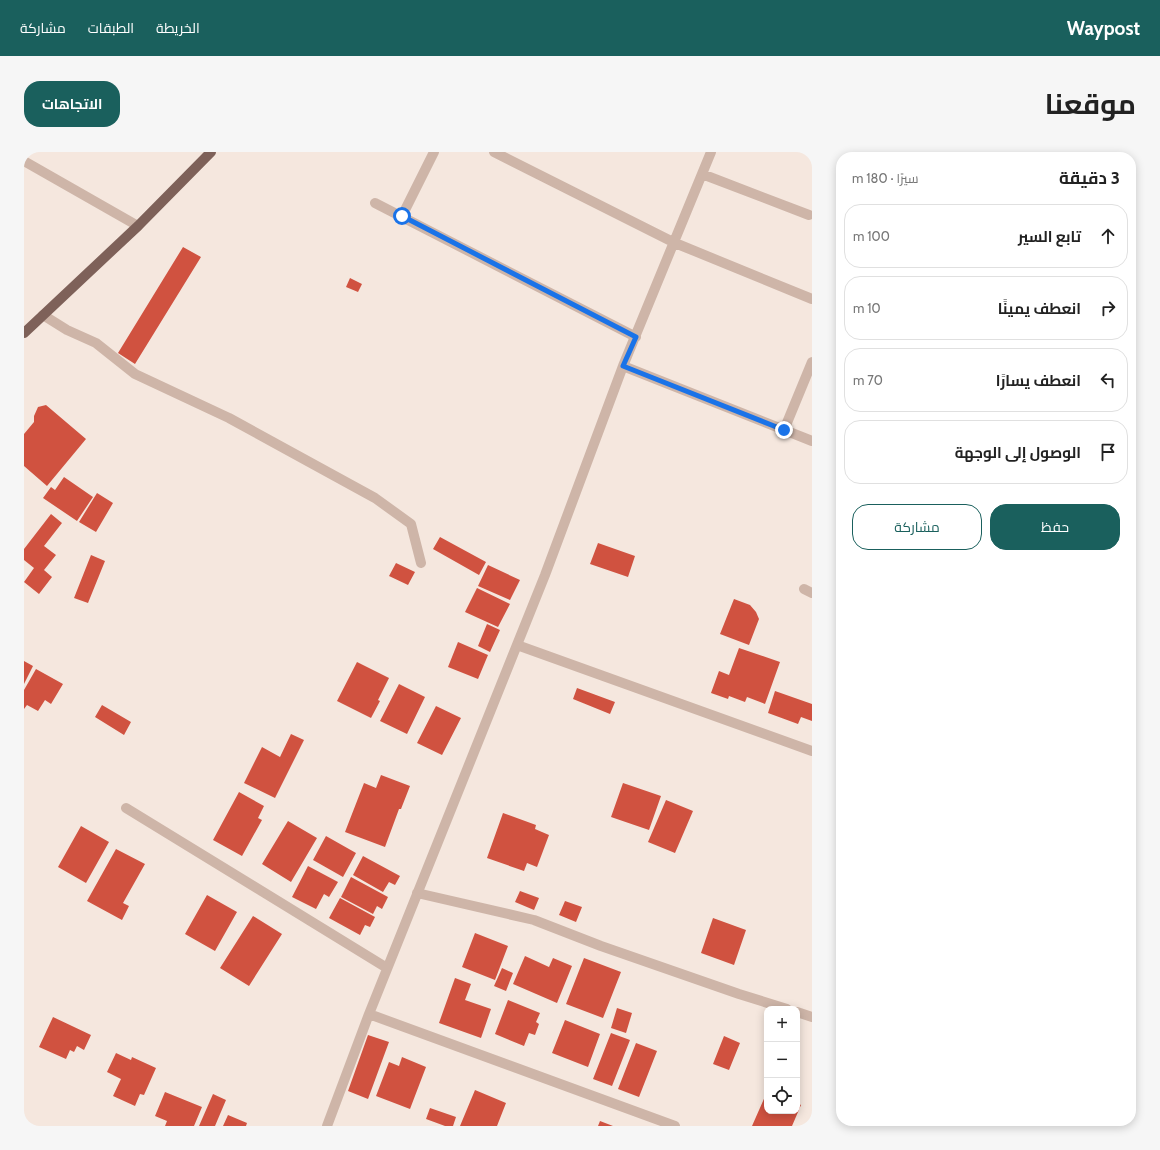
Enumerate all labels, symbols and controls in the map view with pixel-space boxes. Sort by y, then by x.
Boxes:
text: Waypost [1067,17,1140,40]
text: مشاركة [20,19,66,37]
text: الطبقات [88,19,134,37]
text: الخريطة [156,19,200,37]
button: الاتجاهات [24,81,120,127]
text: موقعنا [1045,87,1136,121]
text: 3 دقيقة [1059,168,1120,188]
text: سيرًا · 180 m [852,170,918,186]
route start [393,207,411,225]
icon: ahead [1097,225,1119,247]
text: 100 m [853,228,890,244]
text: تابع السير [1018,228,1081,246]
icon: right [1097,297,1119,319]
text: 10 m [853,300,881,316]
text: انعطف يمينًا [998,300,1081,318]
icon: left [1097,369,1119,391]
text: 70 m [853,372,883,388]
text: انعطف يسارًا [996,372,1081,390]
route end [775,421,793,439]
icon: arrive [1097,441,1119,463]
text: الوصول إلى الوجهة [955,444,1081,462]
button: مشاركة [852,504,982,550]
button: حفظ [990,504,1120,550]
map controls [764,1006,800,1114]
button: + [764,1006,800,1042]
button: − [764,1042,800,1078]
button: locate [764,1078,800,1114]

